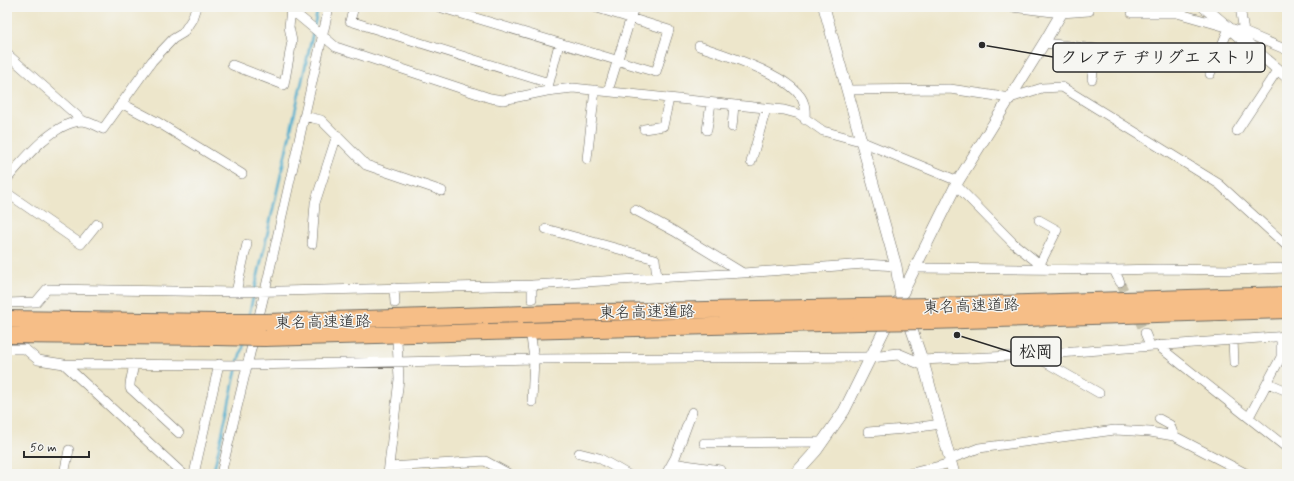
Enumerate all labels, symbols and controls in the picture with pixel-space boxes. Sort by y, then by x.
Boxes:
callout: クレアテ ヂリグエ ストリ [1053,43,1265,72]
text: クレアテ ヂリグエ ストリ [1060,47,1258,69]
street label: 東名高速道路 [923,294,1019,319]
street label: 東名高速道路 [599,301,695,324]
street label: 東名高速道路 [275,311,371,334]
callout: 松岡 [1011,337,1061,366]
text: 松岡 [1019,341,1053,363]
scale bar [24,433,89,459]
text: 50 m [30,440,57,456]

